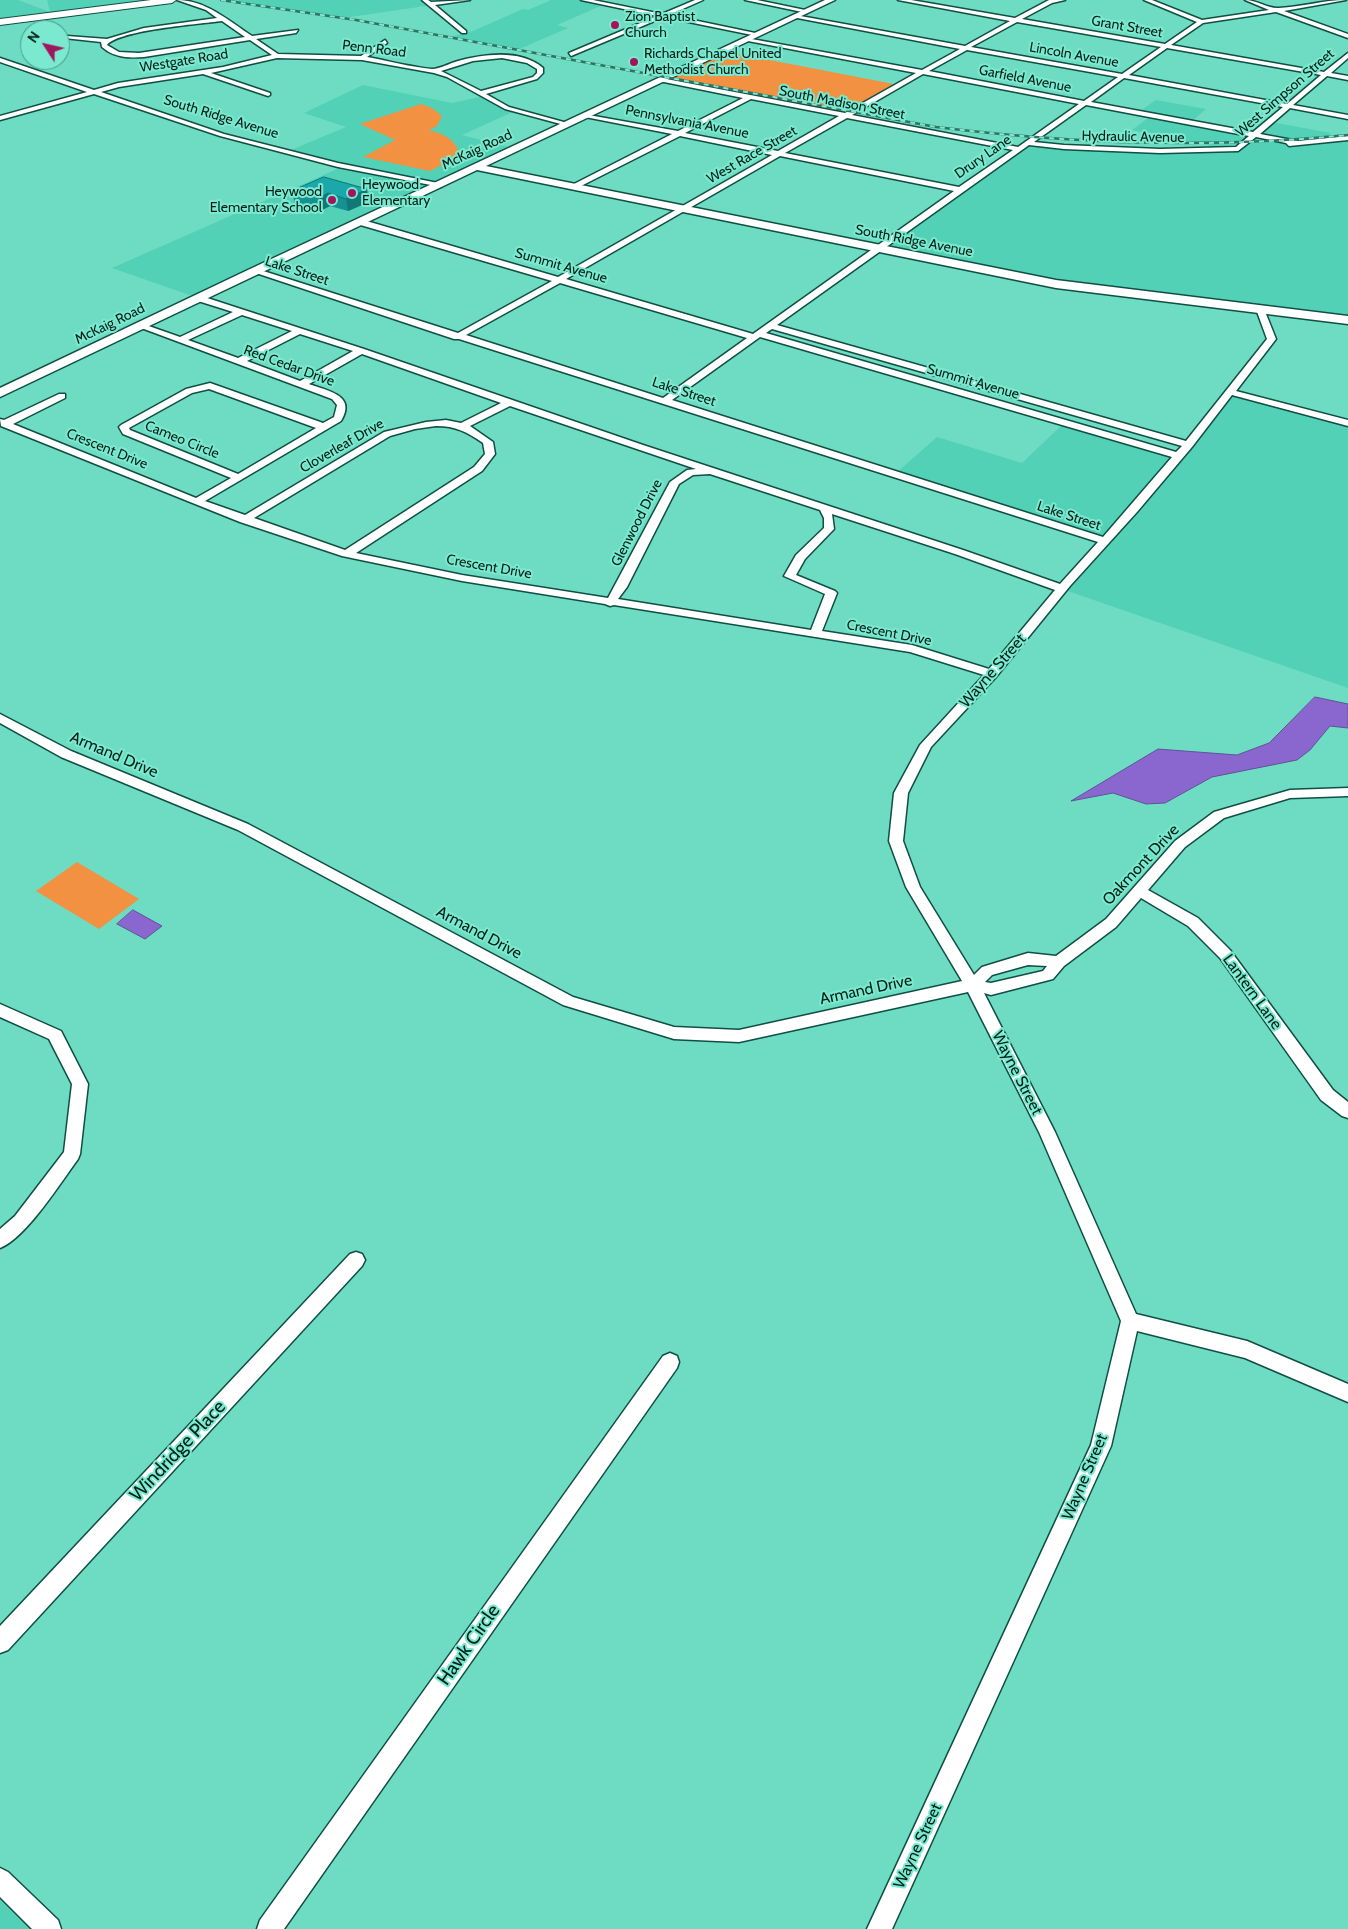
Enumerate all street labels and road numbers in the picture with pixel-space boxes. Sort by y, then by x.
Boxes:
street label: Grant Street [1090,12,1164,42]
street label: Penn Road [341,37,407,61]
street label: Lincoln Avenue [1028,39,1120,71]
street label: Westgate Road [139,46,229,76]
street label: West Simpson Street [1232,46,1338,140]
street label: Garfield Avenue [977,62,1073,96]
street label: South Madison Street [778,83,906,123]
street label: South Ridge Avenue [161,92,281,142]
street label: Pennsylvania Avenue [624,102,750,142]
street label: West Race Street [704,122,800,188]
street label: McKaig Road [439,126,515,174]
street label: Hydraulic Avenue [1081,128,1185,146]
street label: Drury Lane [951,131,1015,183]
street label: South Ridge Avenue [854,221,974,261]
street label: Summit Avenue [513,245,609,287]
street label: Lake Street [263,253,331,289]
street label: McKaig Road [72,300,148,348]
street label: Red Cedar Drive [241,342,337,390]
street label: Summit Avenue [925,361,1021,403]
street label: Lake Street [650,374,718,410]
street label: Cloverleaf Drive [297,415,387,477]
street label: Cameo Circle [142,417,222,463]
street label: Crescent Drive [64,425,150,473]
street label: Glenwood Drive [608,477,666,569]
street label: Lake Street [1035,498,1103,534]
street label: Crescent Drive [445,551,533,583]
street label: Crescent Drive [845,617,933,649]
street label: Wayne Street [956,630,1030,712]
street label: Armand Drive [67,728,161,782]
street label: Oakmont Drive [1099,821,1183,909]
street label: Armand Drive [433,902,525,964]
street label: Lantern Lane [1218,951,1286,1033]
street label: Armand Drive [818,971,914,1009]
street label: Wayne Street [988,1028,1046,1118]
street label: Windridge Place [125,1396,231,1506]
street label: Wayne Street [1058,1431,1112,1523]
street label: Hawk Circle [433,1600,505,1690]
street label: Wayne Street [890,1800,946,1892]

